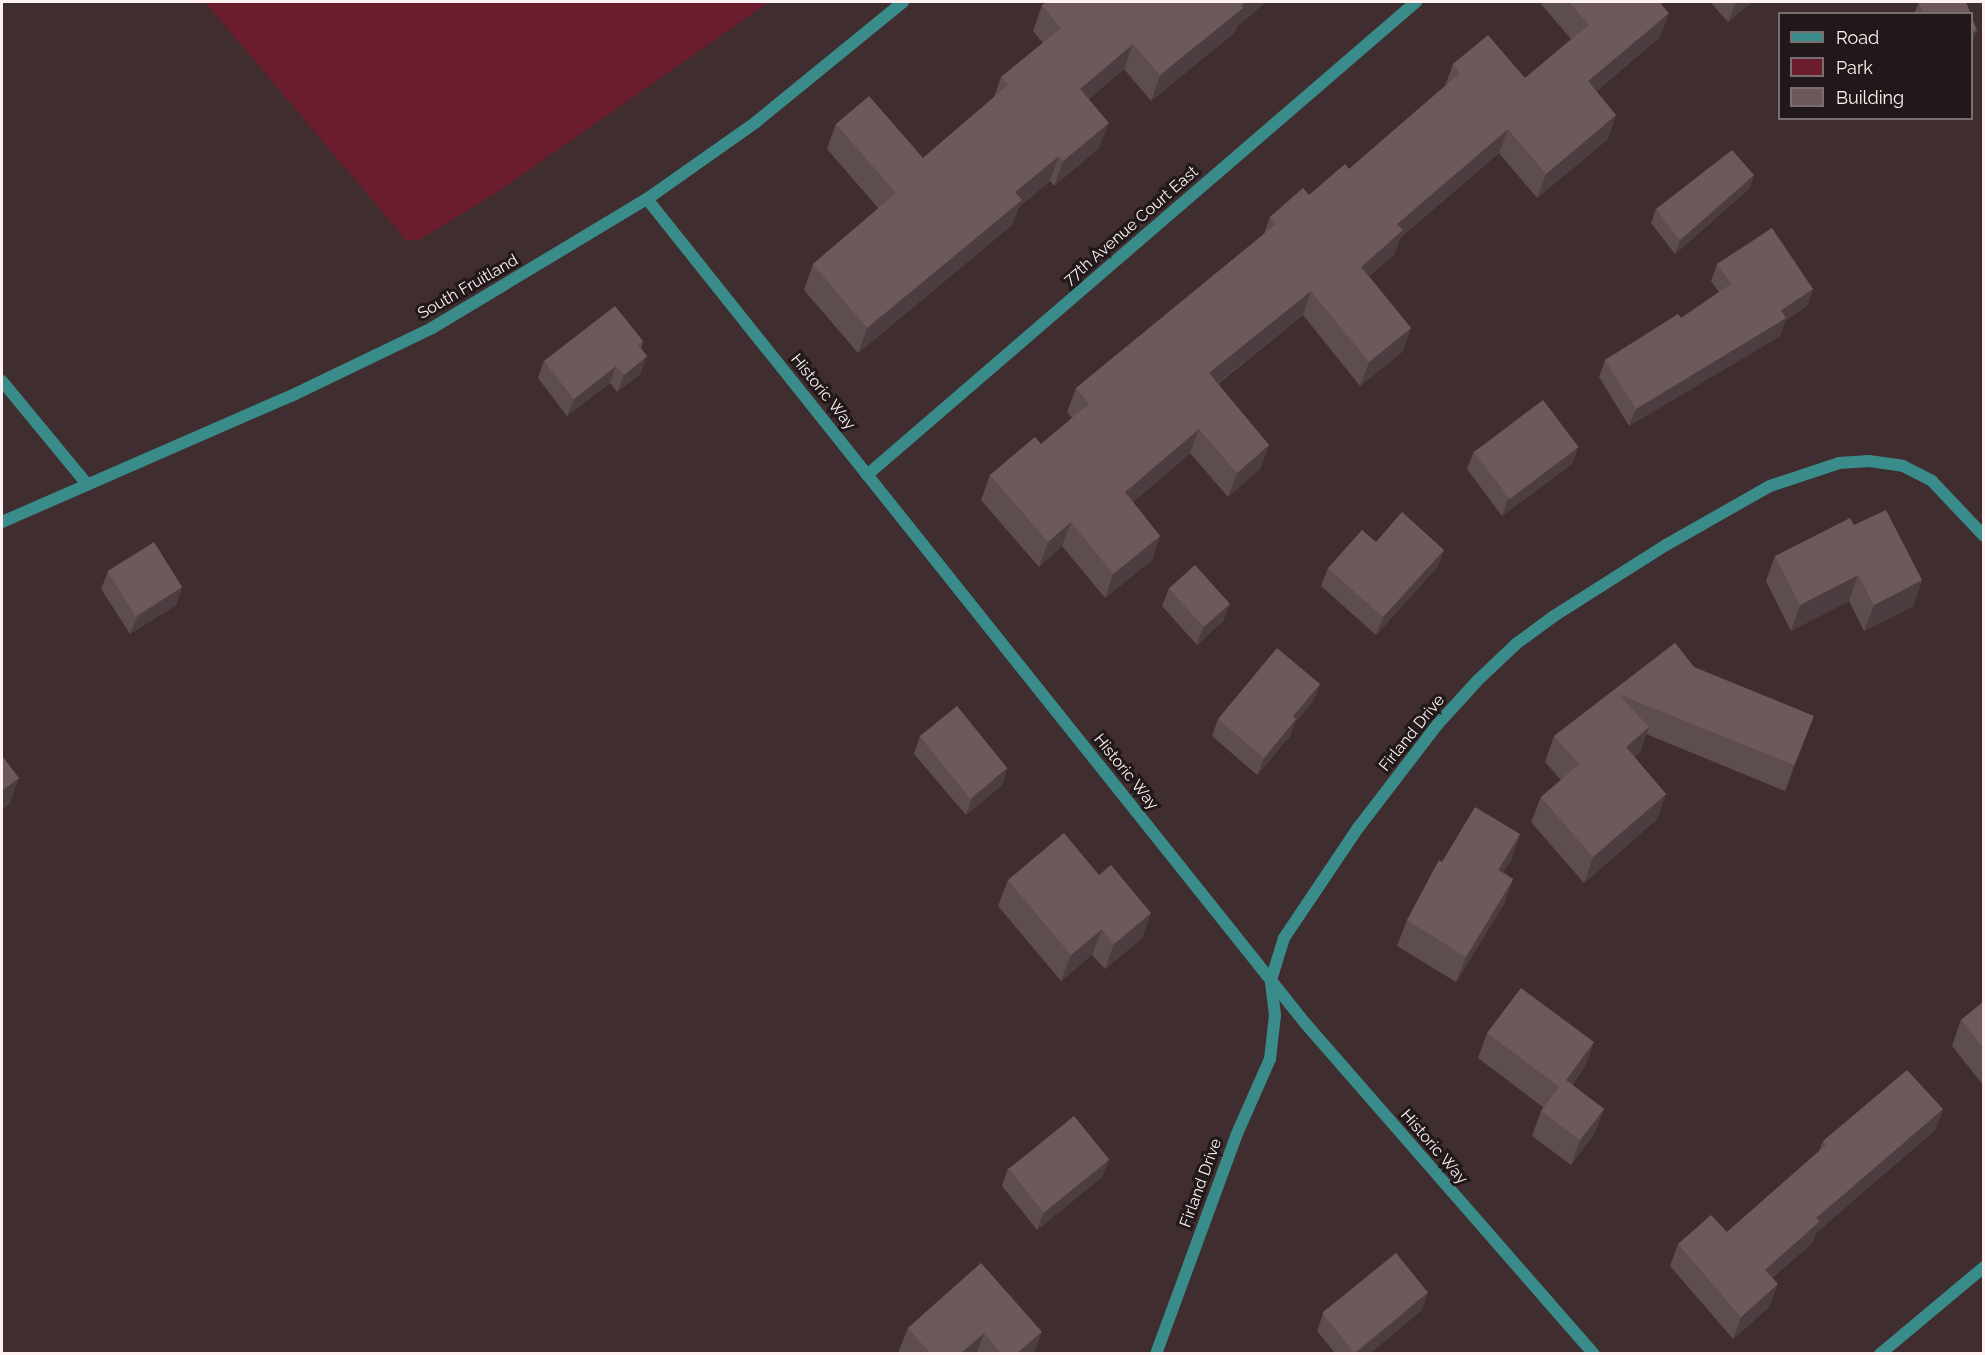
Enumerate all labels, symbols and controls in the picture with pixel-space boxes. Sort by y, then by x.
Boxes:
legend [1778,12,1973,120]
text: Road [1836,27,1879,48]
text: Park [1836,57,1873,78]
text: Building [1836,87,1904,108]
street label: 77th Avenue Court East [1060,162,1202,290]
street label: South Fruitland [414,251,522,323]
street label: Historic Way [786,350,860,434]
street label: Firland Drive [1375,691,1449,775]
street label: Historic Way [1089,730,1163,814]
street label: Historic Way [1396,1106,1472,1188]
street label: Firland Drive [1176,1136,1226,1230]

